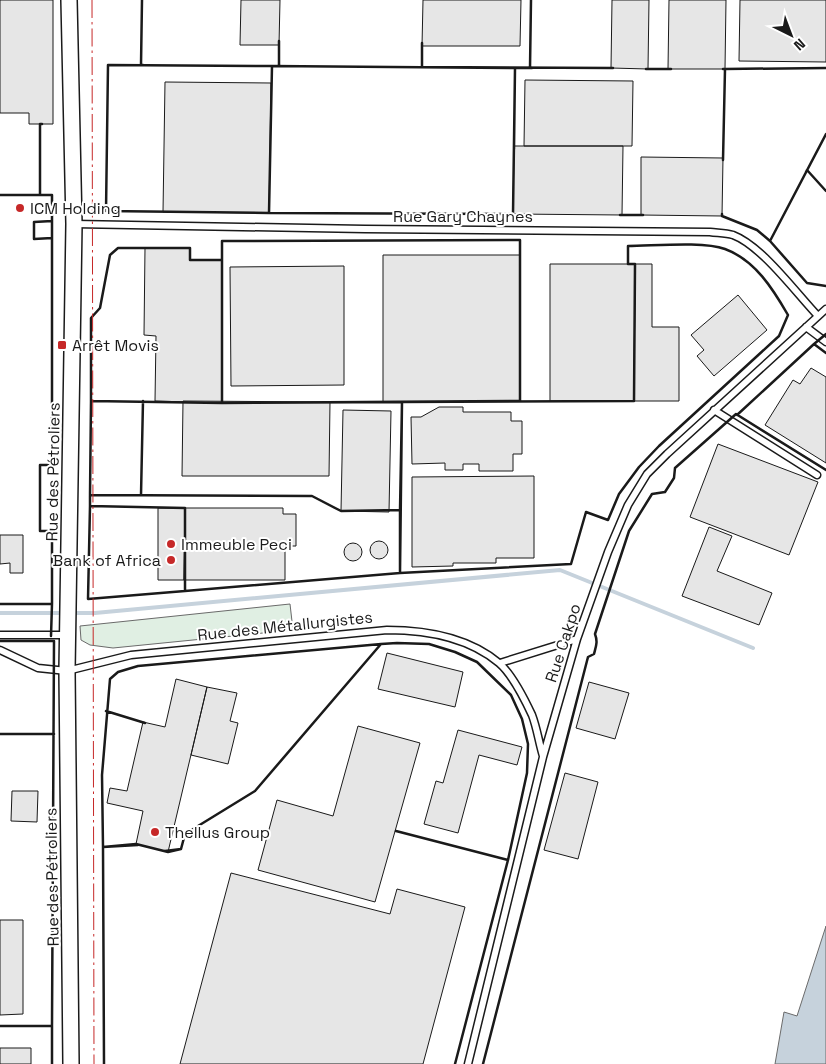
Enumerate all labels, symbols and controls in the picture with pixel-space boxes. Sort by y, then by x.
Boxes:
north arrow [766,10,816,60]
text: N [790,35,809,54]
place label: ICM Holding [30,198,121,219]
marker: ICM Holding [14,202,26,214]
street label: Rue Gary Chaynes [393,206,533,227]
place label: Arrêt Movis [72,335,159,356]
marker: Arrêt Movis [56,339,68,351]
street label: Rue des Pétroliers [41,402,65,542]
place label: Immeuble Peci [181,534,292,555]
marker: Immeuble Peci [165,538,177,550]
place label: Bank of Africa [53,550,161,571]
marker: Bank of Africa [165,554,177,566]
street label: Rue Cakpo [540,601,586,685]
street label: Rue des Métallurgistes [196,606,374,646]
street label: Rue des Pétroliers [40,807,64,947]
place label: Thellus Group [165,822,270,843]
marker: Thellus Group [149,826,161,838]

